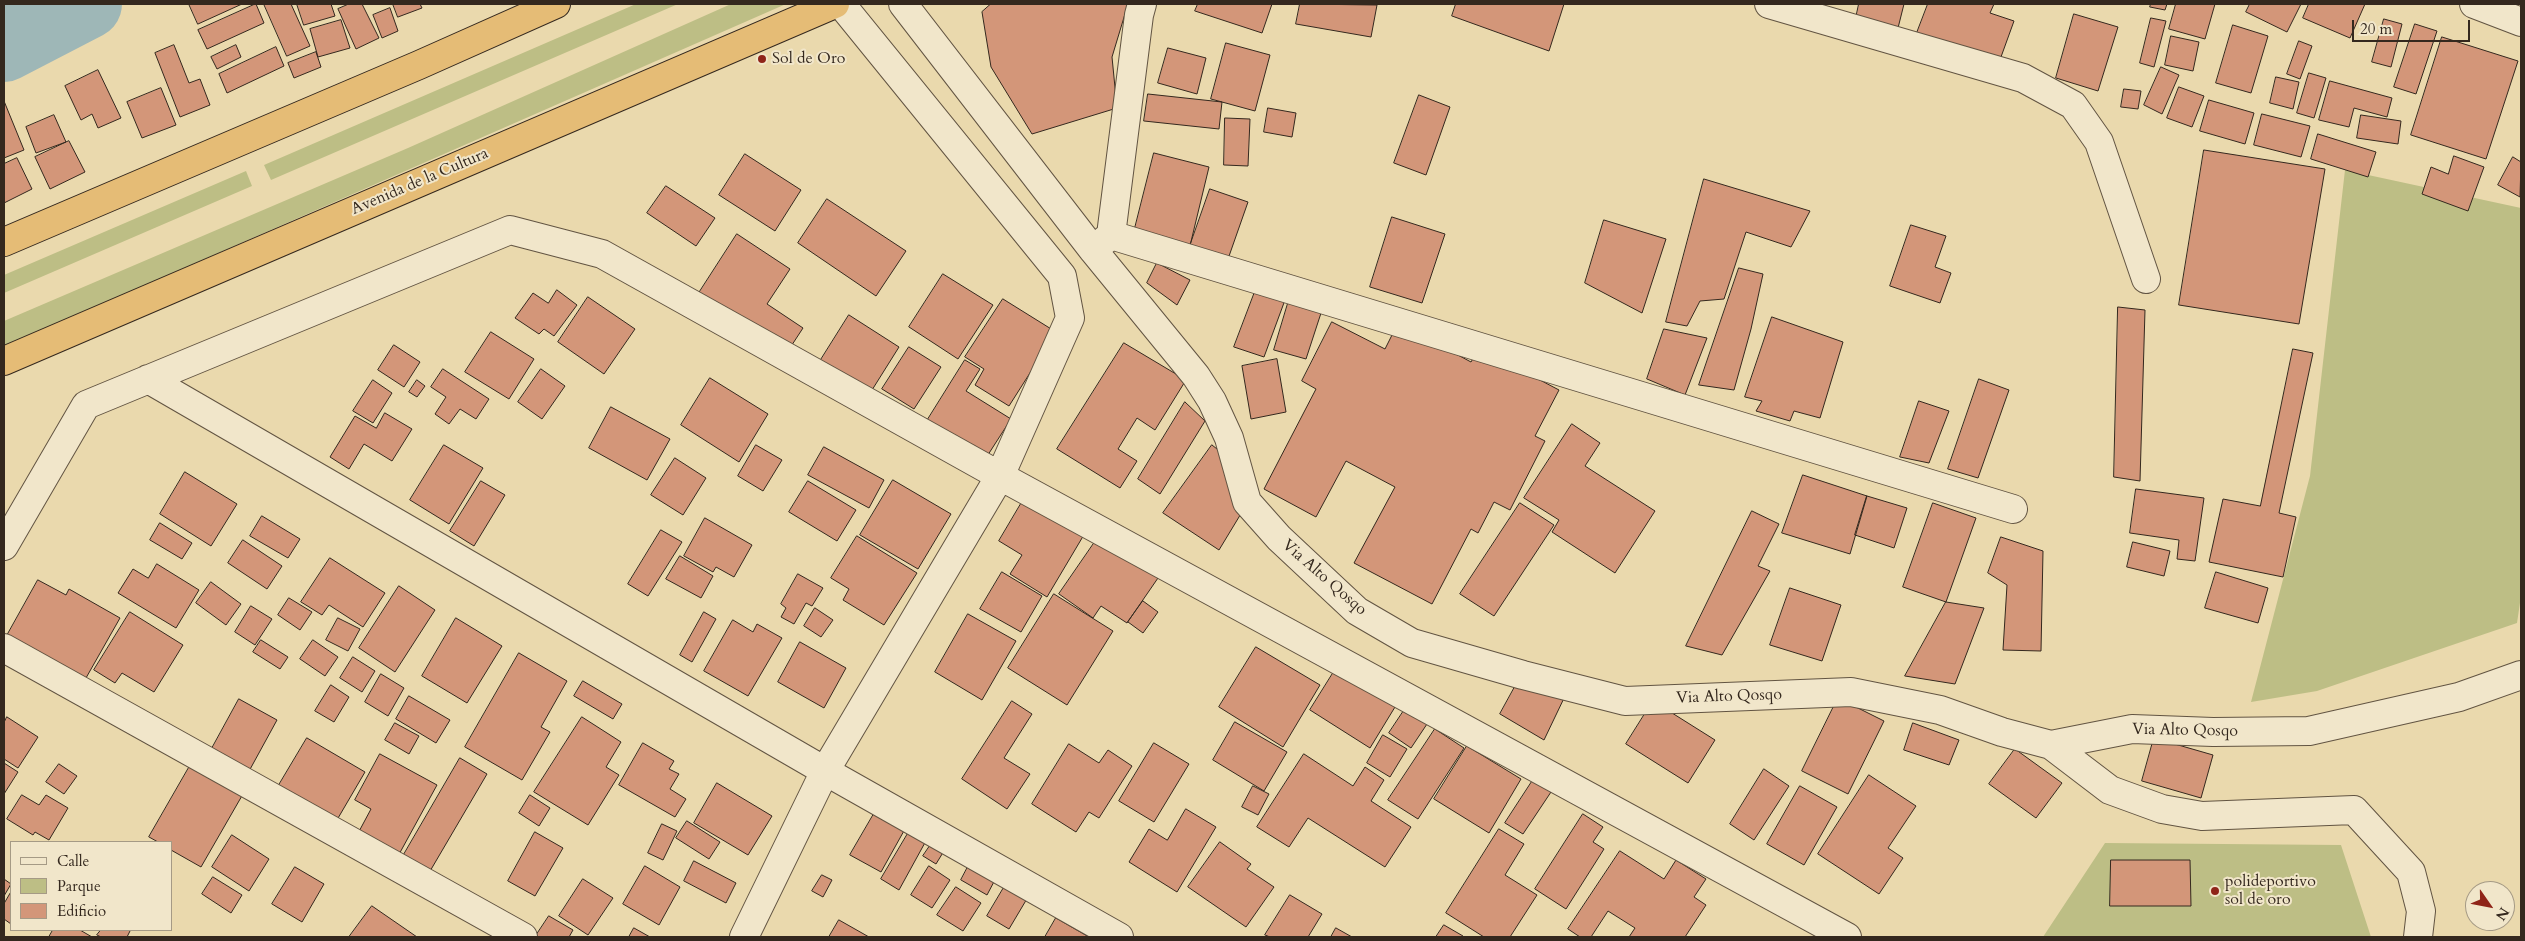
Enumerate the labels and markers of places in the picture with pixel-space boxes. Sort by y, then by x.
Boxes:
place label: Sol de Oro [772,49,845,69]
marker: Sol de Oro [756,53,768,65]
place label: polideportivo sol de oro [2225,872,2316,910]
marker: polideportivo sol de oro [2209,885,2221,897]

